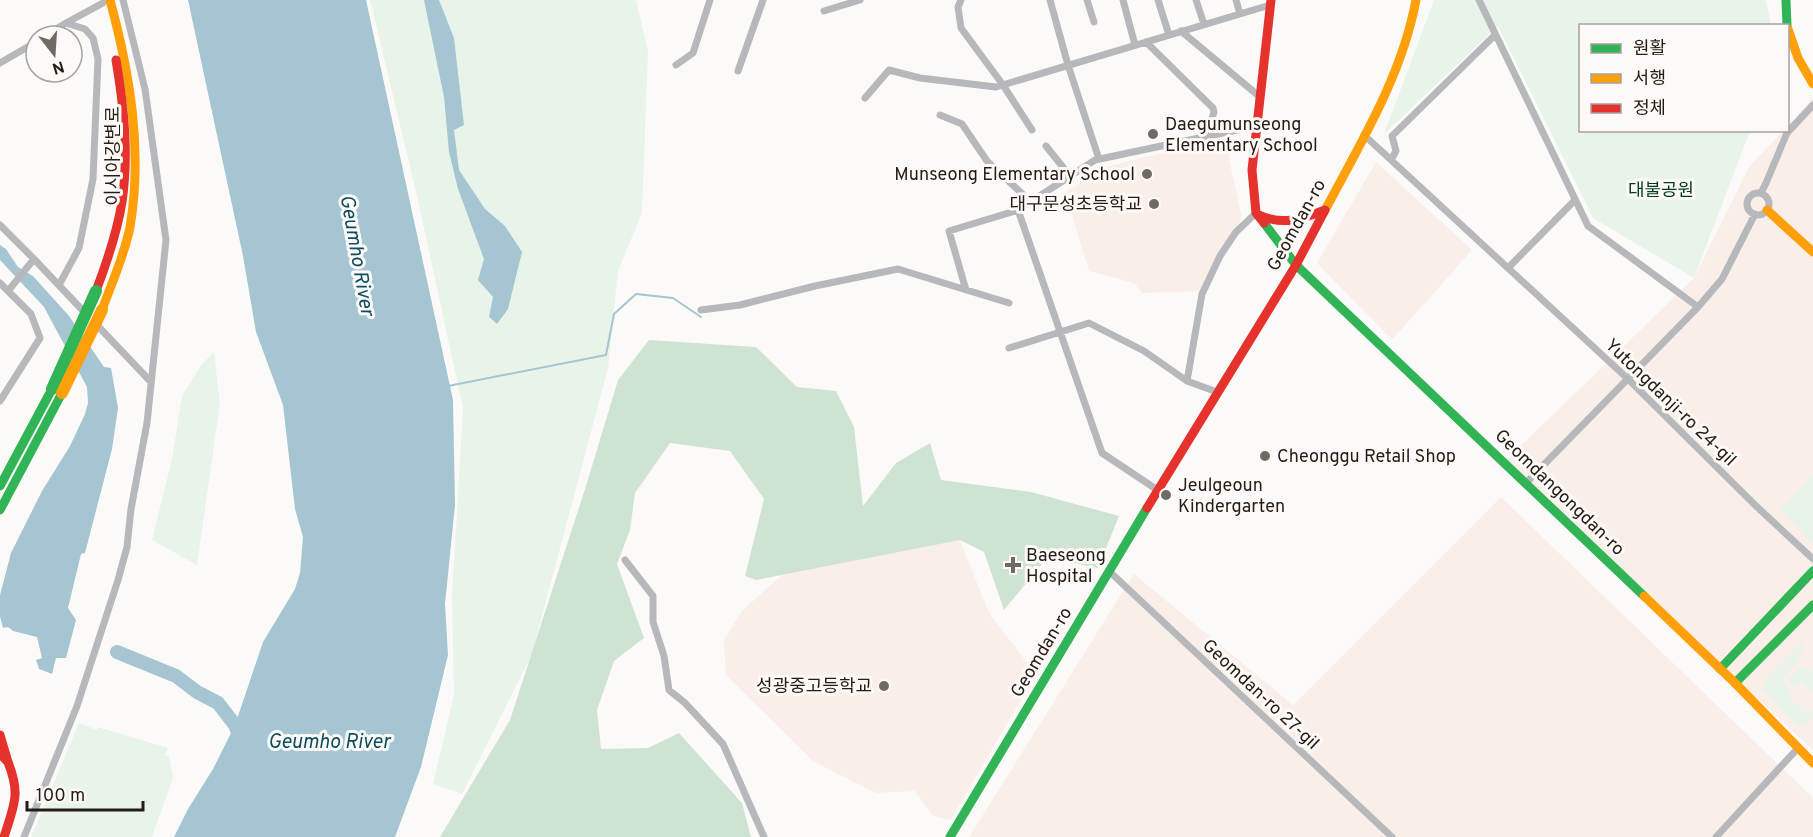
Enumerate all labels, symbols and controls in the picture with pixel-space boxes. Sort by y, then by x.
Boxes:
north arrow [24,24,84,84]
legend [1579,24,1789,132]
text: 원활 [1633,38,1666,61]
text: N [49,55,66,78]
text: 서행 [1633,68,1666,91]
text: 정체 [1633,98,1666,121]
street label: 이시아강변로 [103,106,126,206]
place label: Daegumunseong Elementary School [1165,114,1318,158]
marker: Daegumunseong Elementary School [1146,127,1160,141]
place label: Munseong Elementary School [894,164,1135,187]
marker: Munseong Elementary School [1140,167,1154,181]
street label: Geomdan-ro [1263,176,1332,276]
park label: 대불공원 [1628,180,1694,203]
water label: Geumho River [333,193,380,319]
place label: 대구문성초등학교 [1010,194,1142,217]
marker: 대구문성초등학교 [1147,197,1161,211]
street label: Yutongdanji-ro 24-gil [1599,334,1740,472]
street label: Geomdangongdan-ro [1489,425,1629,561]
place label: Cheonggu Retail Shop [1277,446,1456,469]
marker: Cheonggu Retail Shop [1258,449,1272,463]
place label: Jeulgeoun Kindergarten [1178,475,1285,519]
marker: Jeulgeoun Kindergarten [1159,488,1173,502]
place label: Baeseong Hospital [1026,545,1106,589]
marker: Baeseong Hospital [1004,556,1022,574]
street label: Geomdan-ro [1006,603,1078,702]
street label: Geomdan-ro 27-gil [1197,635,1323,755]
place label: 성광중고등학교 [756,676,872,699]
marker: 성광중고등학교 [877,679,891,693]
water label: Geumho River [268,730,391,756]
scale bar [27,774,142,812]
text: 100 m [36,785,85,808]

